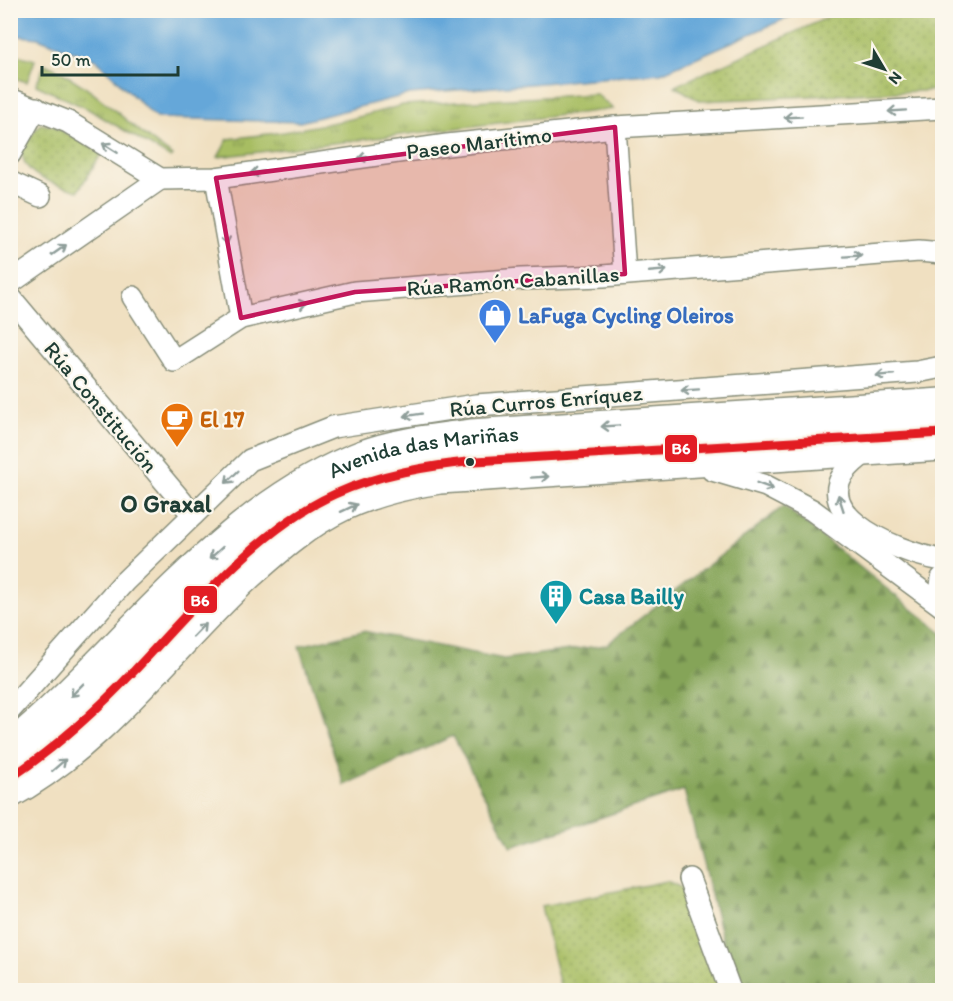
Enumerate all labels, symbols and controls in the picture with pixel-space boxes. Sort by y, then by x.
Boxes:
scale bar [42,39,178,77]
north arrow [854,39,914,99]
text: 50 m [51,49,91,71]
text: N [884,68,906,88]
one-way arrow [888,106,908,117]
one-way arrow [784,112,804,123]
street label: Paseo Marítimo [405,121,553,165]
one-way arrow [102,142,119,154]
one-way arrow [357,151,377,162]
one-way arrow [250,167,270,178]
one-way arrow [220,226,231,245]
one-way arrow [50,244,67,256]
one-way arrow [842,250,862,261]
street label: Rúa Ramón Cabanillas [406,260,620,302]
one-way arrow [648,265,668,276]
shop icon: LaFuga Cycling Oleiros [477,297,513,344]
one-way arrow [287,299,307,310]
place label: LaFuga Cycling Oleiros [518,302,734,329]
street label: Rúa Constitución [38,336,164,479]
one-way arrow [875,370,895,381]
street label: Rúa Curros Enríquez [448,379,644,423]
one-way arrow [681,384,701,395]
cafe icon: El 17 [159,401,195,448]
place label: El 17 [200,406,245,433]
one-way arrow [403,409,423,420]
street label: Avenida das Mariñas [324,419,520,484]
one-way arrow [600,421,620,432]
line badge: B6 [664,434,698,463]
text: B6 [672,439,691,458]
unlabelled marker [464,456,476,468]
one-way arrow [224,470,239,484]
one-way arrow [530,471,550,482]
one-way arrow [755,482,773,493]
district label: O Graxal [120,489,212,518]
one-way arrow [835,494,846,513]
one-way arrow [340,501,358,513]
one-way arrow [209,546,224,560]
building icon: Casa Bailly [538,578,574,625]
place label: Casa Bailly [579,583,685,610]
line badge: B6 [183,585,218,614]
text: B6 [191,591,210,610]
one-way arrow [192,623,206,638]
one-way arrow [70,682,85,697]
one-way arrow [51,759,67,772]

